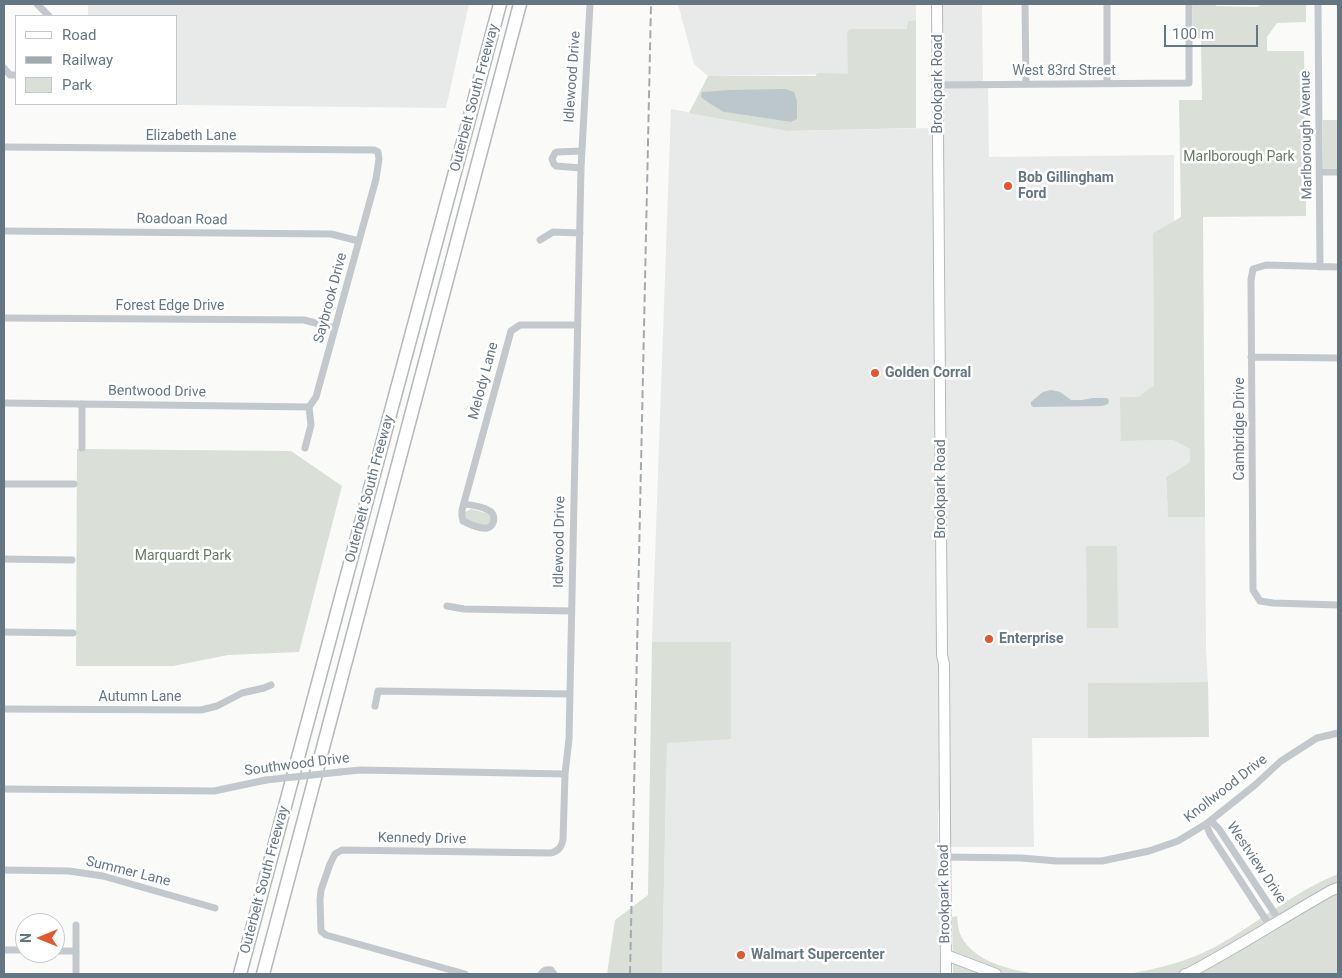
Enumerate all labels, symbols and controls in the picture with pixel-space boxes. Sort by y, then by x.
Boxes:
legend [15,15,178,105]
scale bar [1167,15,1261,47]
street label: Outerbelt South Freeway [447,22,503,174]
text: 100 m [1172,25,1214,43]
text: Road [62,26,96,44]
street label: Idlewood Drive [561,31,585,123]
street label: Brookpark Road [930,34,946,134]
text: Railway [62,51,113,69]
street label: West 83rd Street [1012,63,1116,79]
street label: Marlborough Avenue [1297,70,1317,200]
text: Park [62,76,92,94]
street label: Elizabeth Lane [146,128,236,144]
park label: Marlborough Park [1183,149,1295,165]
place label: Bob Gillingham Ford [1018,170,1114,202]
marker: Bob Gillingham Ford [1002,180,1014,192]
street label: Roadoan Road [136,211,228,229]
street label: Saybrook Drive [311,251,351,345]
street label: Forest Edge Drive [116,298,224,314]
street label: Melody Lane [466,341,502,421]
place label: Golden Corral [885,365,971,381]
marker: Golden Corral [869,367,881,379]
street label: Cambridge Drive [1232,377,1248,481]
street label: Bentwood Drive [108,383,206,401]
street label: Outerbelt South Freeway [342,413,398,565]
street label: Brookpark Road [933,439,949,539]
street label: Idlewood Drive [551,496,569,588]
park label: Marquardt Park [135,548,231,564]
place label: Enterprise [999,631,1064,647]
marker: Enterprise [983,633,995,645]
street label: Autumn Lane [99,689,181,705]
street label: Southwood Drive [244,750,350,780]
street label: Knollwood Drive [1181,751,1271,827]
street label: Outerbelt South Freeway [237,804,293,956]
street label: Westview Drive [1223,819,1289,907]
street label: Kennedy Drive [378,830,466,848]
street label: Brookpark Road [936,844,954,944]
street label: Summer Lane [84,853,172,891]
north arrow [15,913,65,963]
text: N [18,933,34,943]
place label: Walmart Supercenter [751,947,885,963]
marker: Walmart Supercenter [735,949,747,961]

